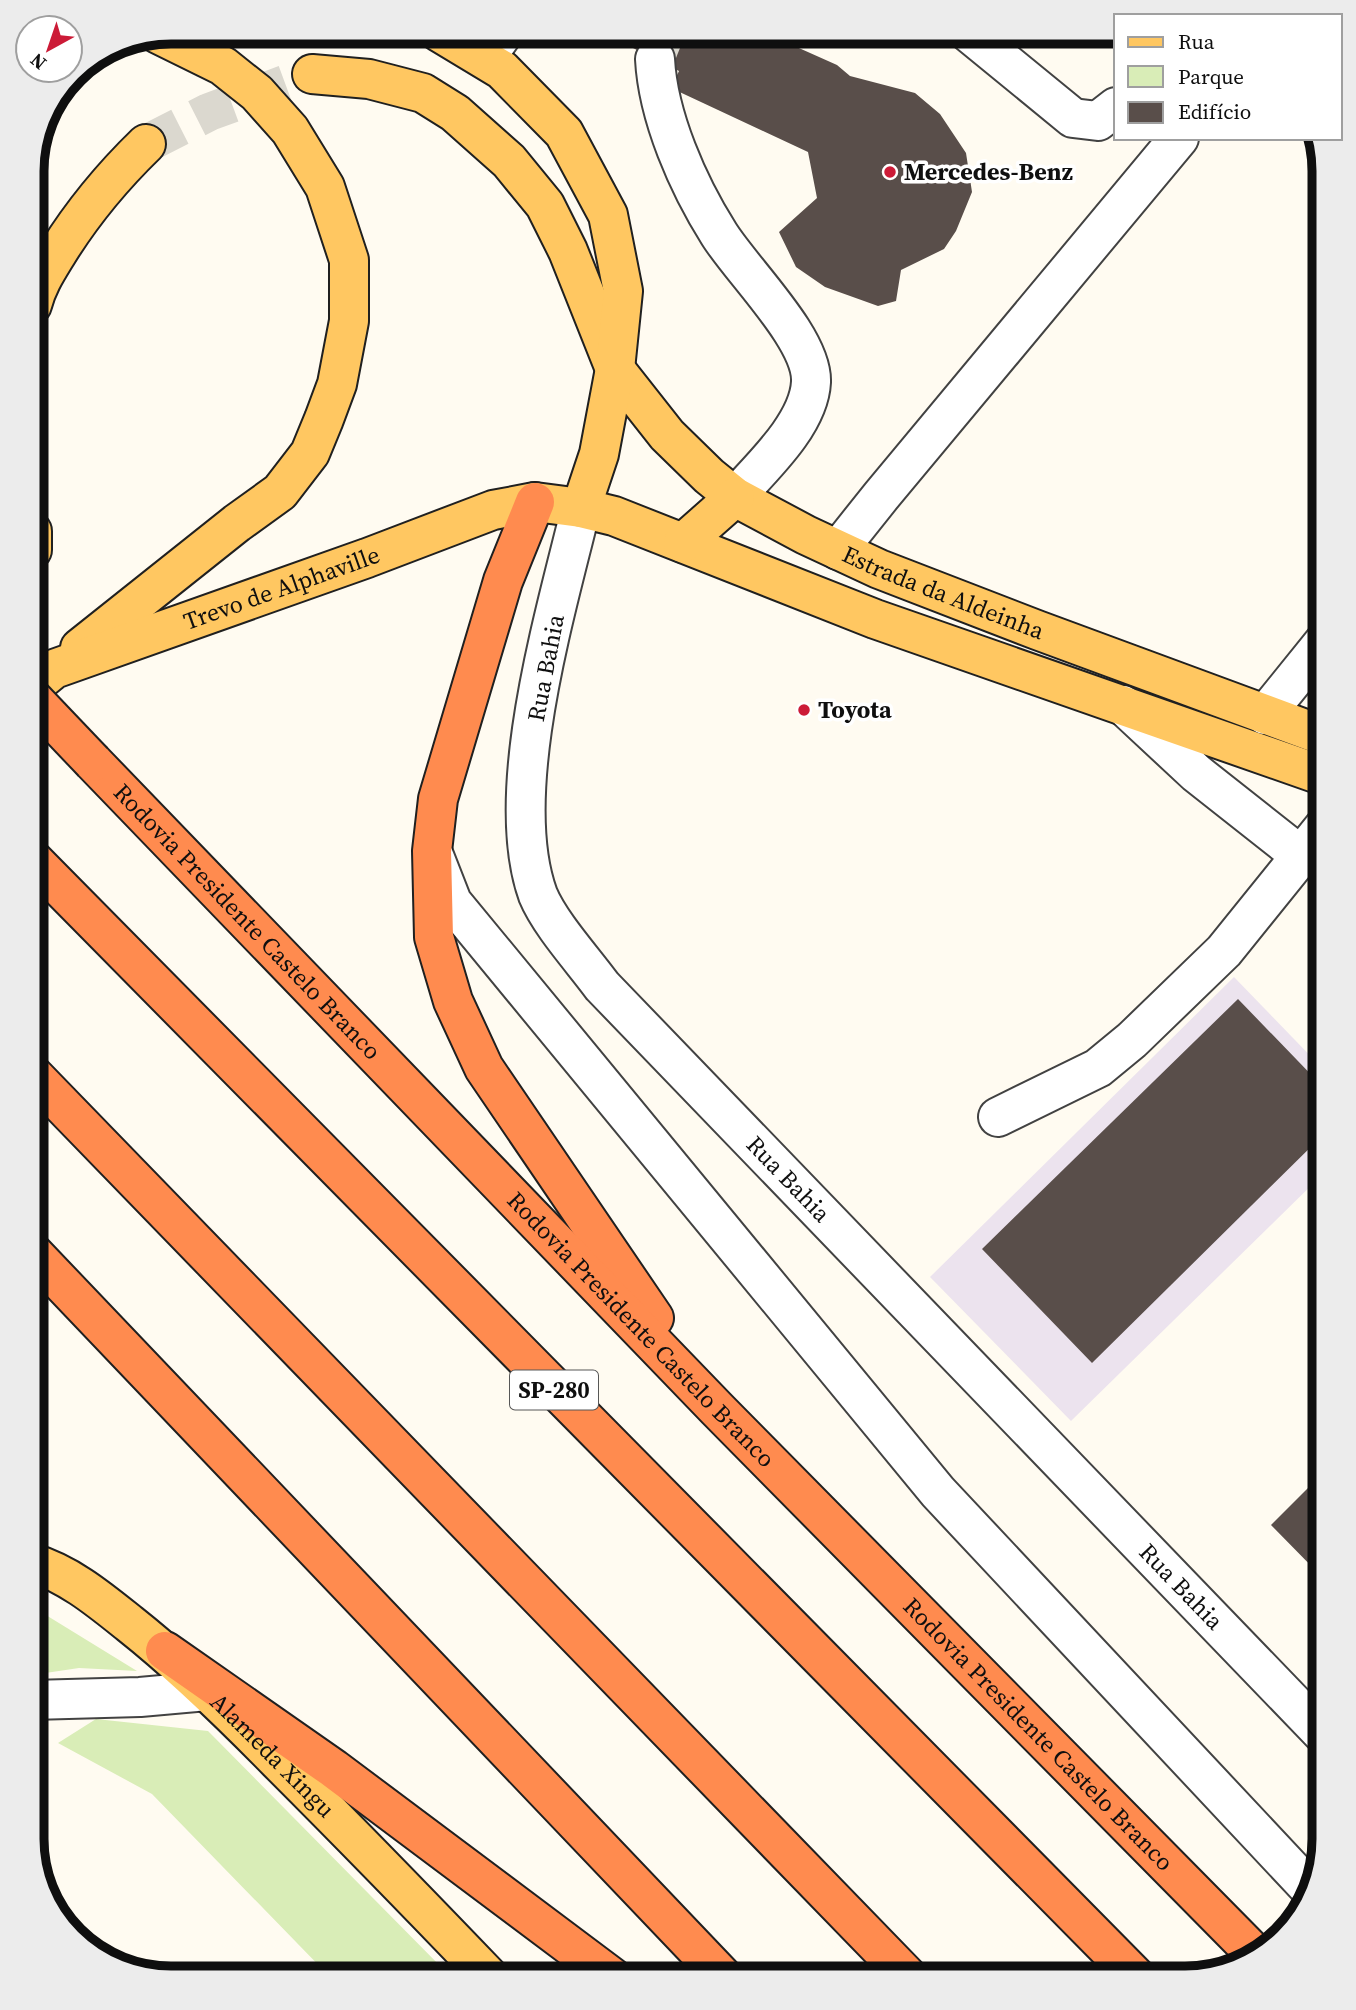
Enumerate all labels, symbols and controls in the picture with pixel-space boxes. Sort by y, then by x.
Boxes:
north arrow [14,14,84,84]
legend [1114,14,1342,140]
text: Rua [1178,27,1215,56]
text: N [24,48,52,76]
text: Parque [1178,62,1244,91]
text: Edifício [1178,97,1251,126]
place label: Mercedes-Benz [904,155,1073,188]
marker: Mercedes-Benz [882,164,898,180]
street label: Estrada da Aldeinha [837,537,1050,647]
street label: Trevo de Alphaville [179,538,384,638]
street label: Rua Bahia [519,611,572,724]
place label: Toyota [818,693,892,726]
marker: Toyota [796,702,812,718]
street label: Rodovia Presidente Castelo Branco [106,776,389,1067]
street label: Rua Bahia [739,1128,839,1230]
street label: Rodovia Presidente Castelo Branco [500,1184,783,1474]
road number: SP-280 [510,1371,598,1410]
street label: Rua Bahia [1132,1536,1231,1637]
street label: Rodovia Presidente Castelo Branco [896,1590,1181,1878]
street label: Alameda Xingu [203,1685,342,1825]

